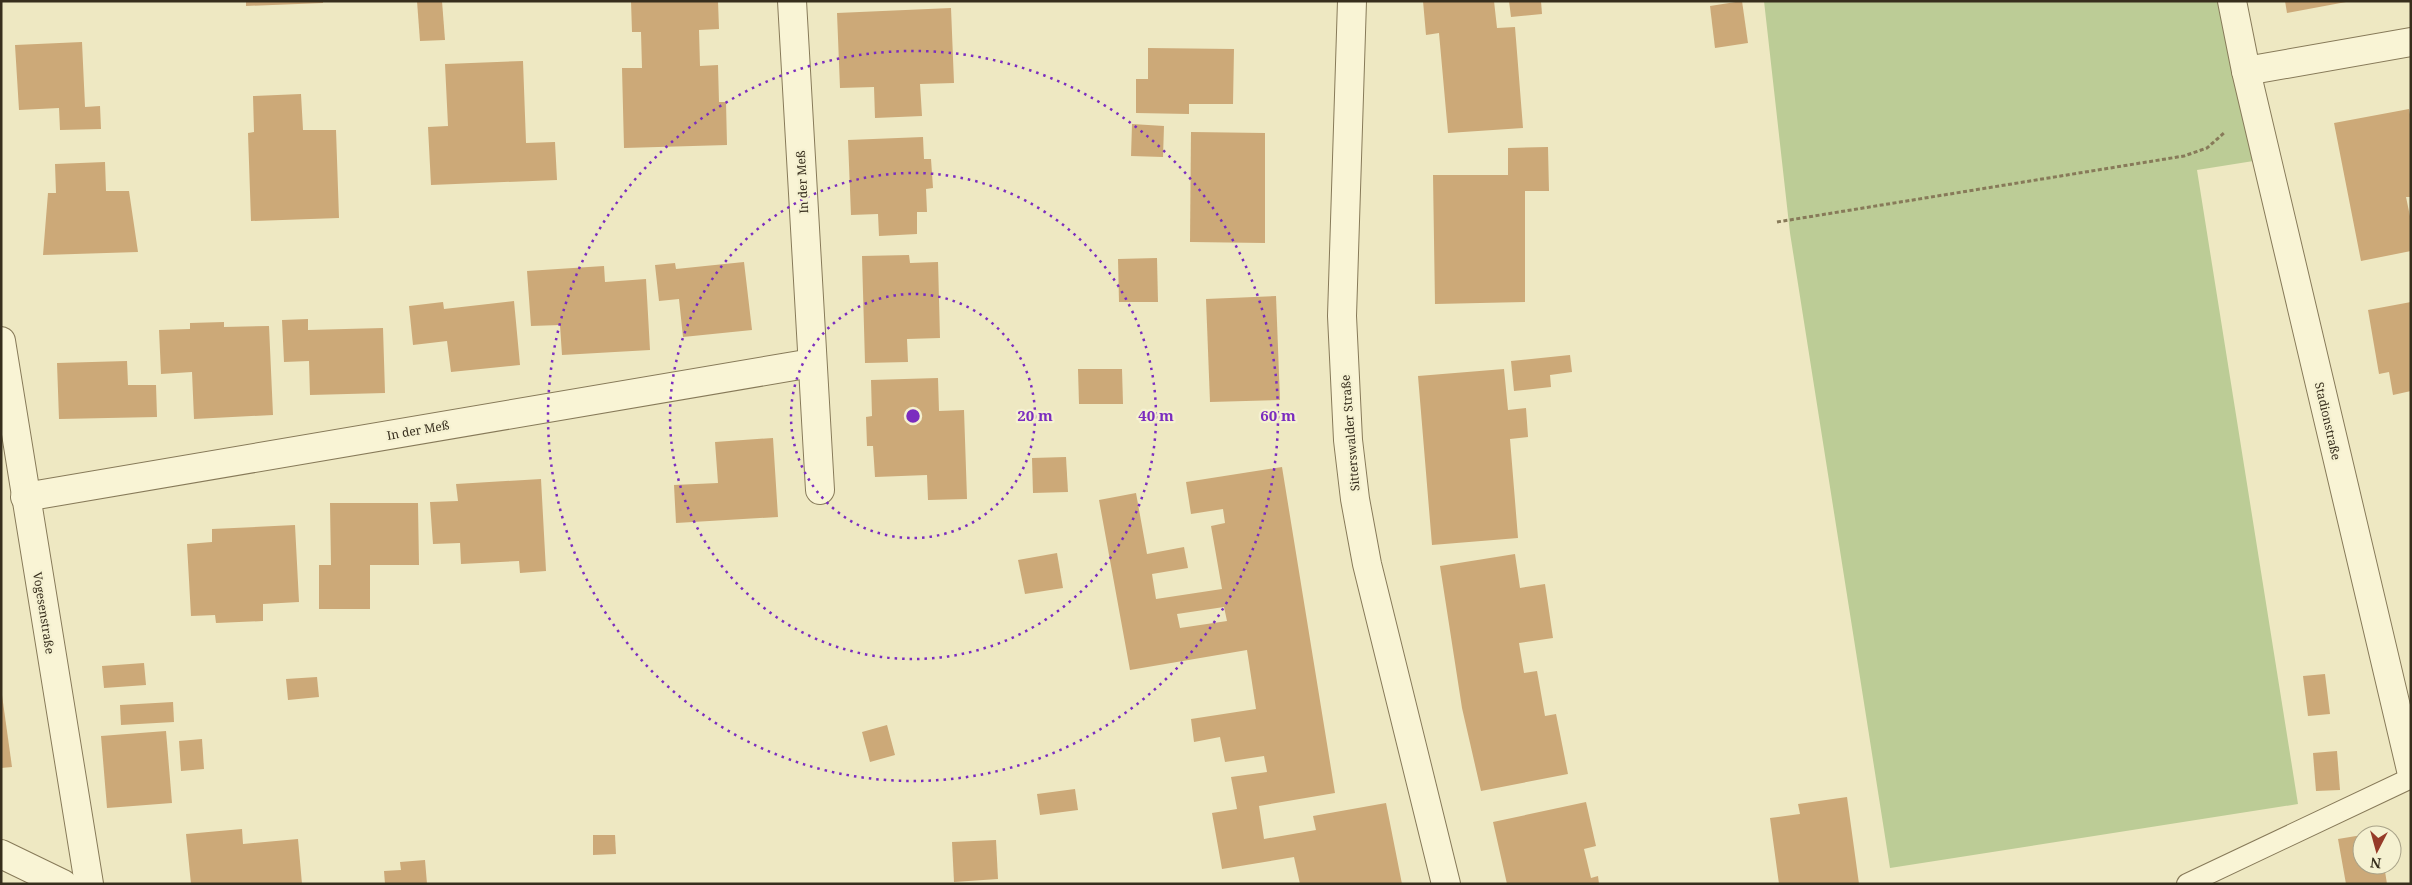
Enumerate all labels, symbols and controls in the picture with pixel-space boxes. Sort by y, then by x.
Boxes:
street label: In der Meß [792,150,812,214]
street label: Sitterswalder Straße [1336,374,1364,492]
street label: Stadionstraße [2311,380,2345,462]
text: 20 m [1017,405,1053,425]
text: 40 m [1138,405,1174,425]
text: 60 m [1260,405,1296,425]
centre of rings [904,407,922,425]
street label: In der Meß [385,416,451,444]
street label: Vogesenstraße [29,571,59,655]
north arrow [2352,825,2402,875]
text: N [2369,853,2382,873]

